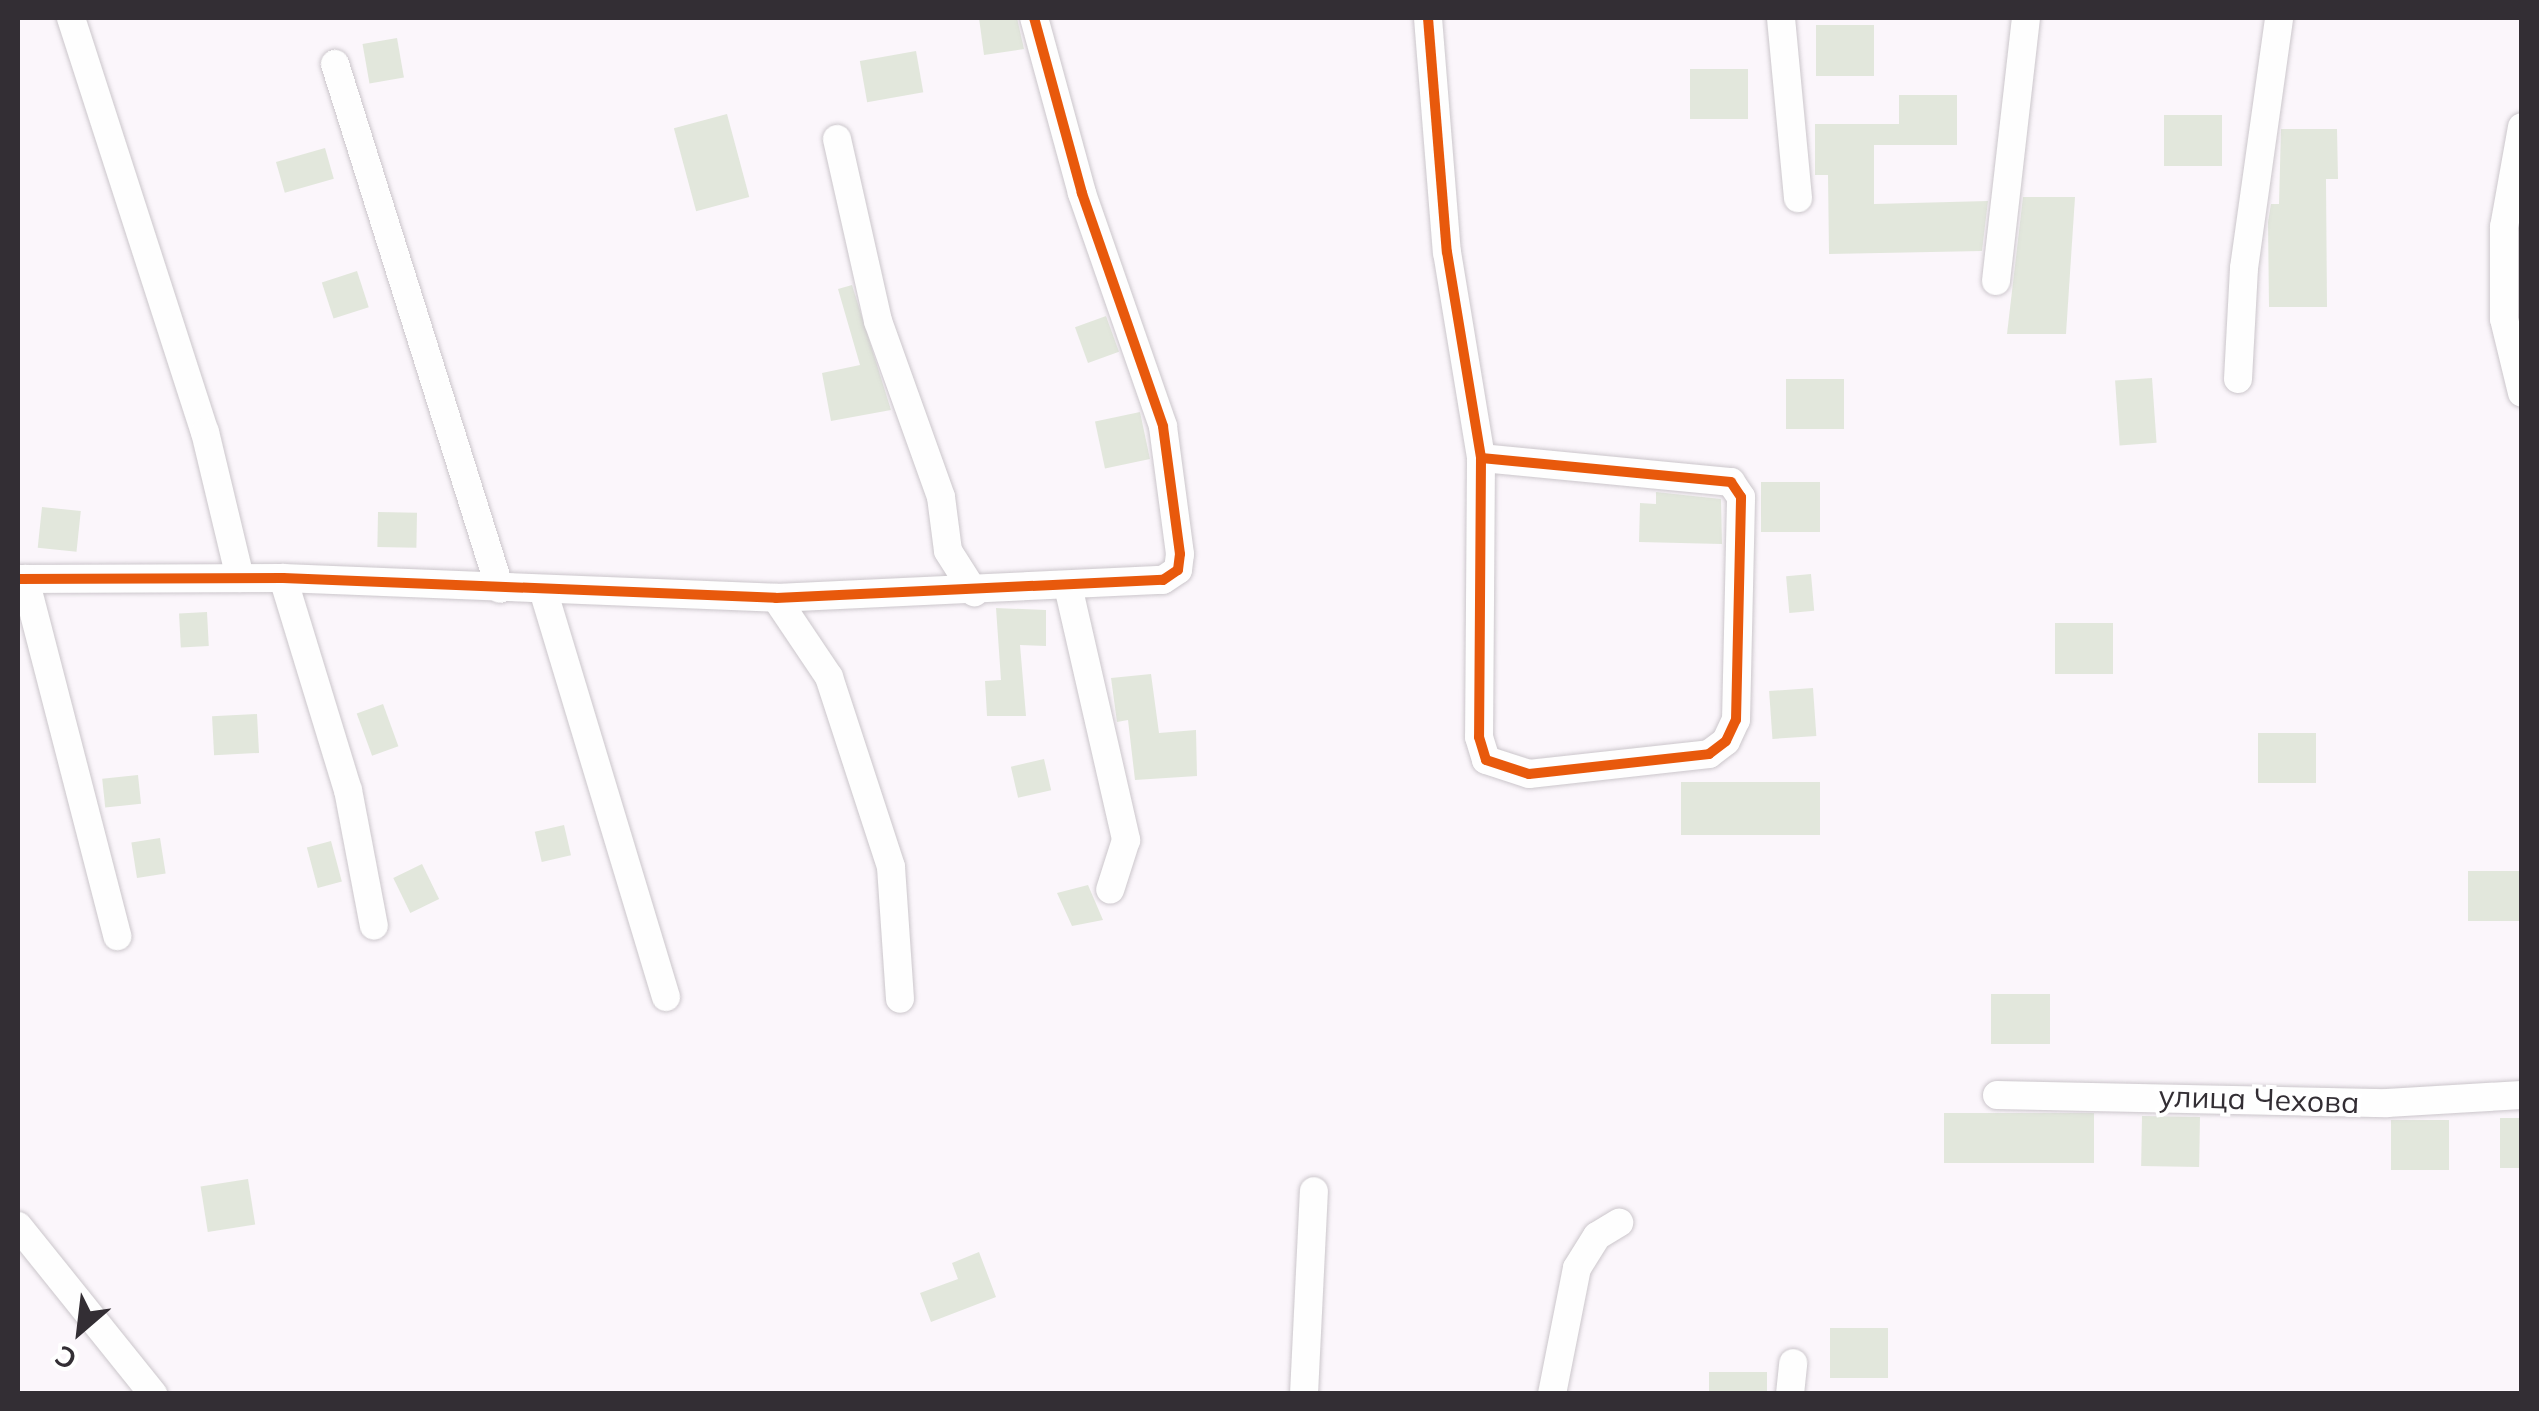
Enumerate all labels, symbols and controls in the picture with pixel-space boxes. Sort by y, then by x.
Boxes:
street label: улица Чехова [2158,1078,2360,1120]
north arrow [30,1281,130,1381]
text: С [49,1338,82,1378]

